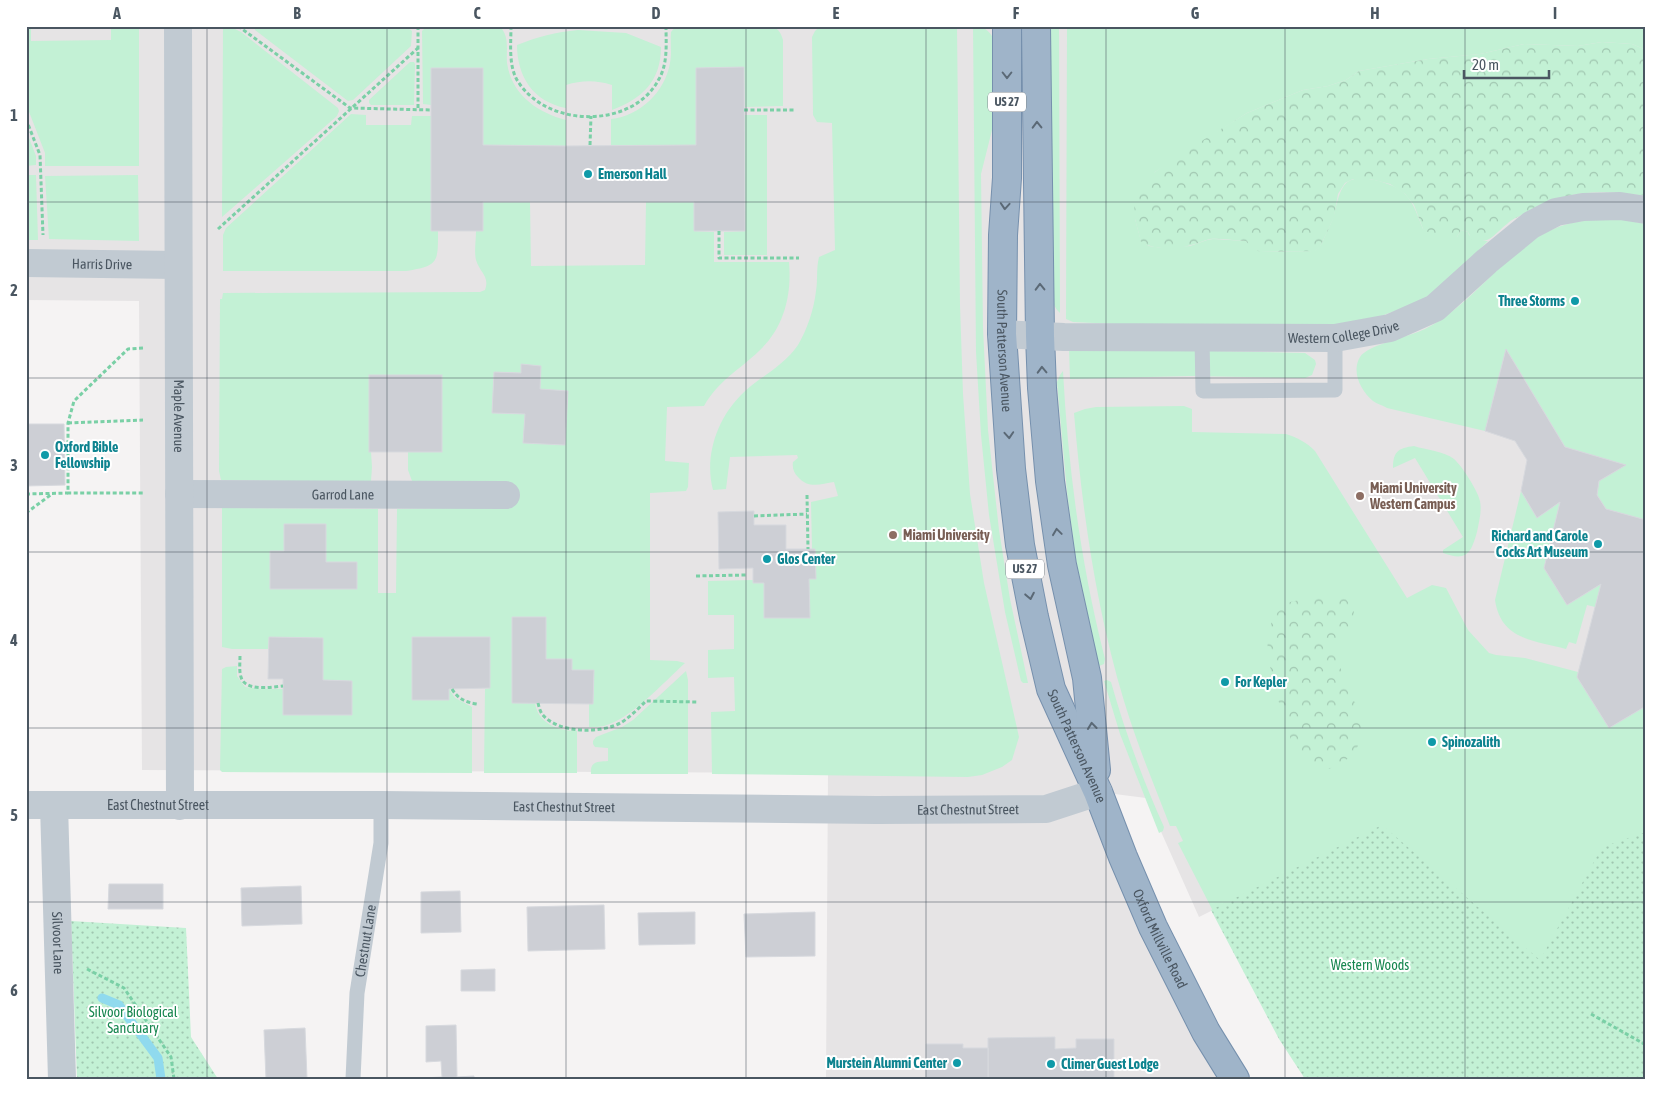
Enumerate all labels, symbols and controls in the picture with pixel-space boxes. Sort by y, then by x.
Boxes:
text: A [112,4,121,22]
text: B [293,4,301,22]
text: C [473,4,481,22]
text: D [652,4,661,22]
text: E [833,4,840,22]
text: F [1013,4,1020,22]
text: G [1191,4,1200,22]
text: H [1370,4,1380,22]
text: I [1553,4,1557,22]
scale bar [1464,48,1550,80]
text: 20 m [1472,56,1499,73]
one-way arrow [1002,72,1012,79]
road number: US 27 [988,92,1026,111]
text: 1 [10,106,18,124]
one-way arrow [1032,121,1042,128]
place label: Emerson Hall [598,166,667,182]
marker: Emerson Hall [582,168,594,180]
one-way arrow [1000,203,1011,211]
street label: Harris Drive [72,256,132,272]
text: 2 [10,281,18,299]
one-way arrow [1034,283,1045,291]
street label: South Patterson Avenue [994,289,1015,413]
place label: Three Storms [1498,293,1565,309]
marker: Three Storms [1569,295,1581,307]
street label: Western College Drive [1288,317,1401,346]
one-way arrow [1036,366,1047,374]
street label: Maple Avenue [171,379,187,453]
one-way arrow [1004,432,1015,440]
place label: Oxford Bible Fellowship [55,439,118,471]
marker: Oxford Bible Fellowship [39,449,51,461]
text: 3 [10,456,18,474]
place label: Miami University Western Campus [1369,480,1457,512]
street label: Garrod Lane [312,486,374,503]
marker: Miami University Western Campus [1354,490,1366,502]
place label: Miami University [903,527,990,543]
one-way arrow [1052,527,1063,535]
place label: Richard and Carole Cocks Art Museum [1491,528,1588,560]
marker: Miami University [887,529,899,541]
marker: Richard and Carole Cocks Art Museum [1592,538,1604,550]
place label: Glos Center [777,551,836,567]
marker: Glos Center [761,553,773,565]
road number: US 27 [1006,560,1044,578]
one-way arrow [1024,592,1035,601]
text: 4 [9,631,18,649]
place label: For Kepler [1235,674,1287,690]
marker: For Kepler [1219,676,1231,688]
street label: South Patterson Avenue [1044,687,1109,805]
one-way arrow [1087,722,1098,730]
place label: Spinozalith [1442,734,1500,750]
marker: Spinozalith [1426,736,1438,748]
street label: East Chestnut Street [107,797,209,813]
street label: East Chestnut Street [513,798,615,815]
street label: East Chestnut Street [917,801,1019,818]
text: 5 [10,806,18,824]
street label: Oxford Millville Road [1130,887,1191,991]
street label: Chestnut Lane [352,903,379,978]
street label: Silvoor Lane [49,911,67,975]
park label: Western Woods [1331,957,1409,973]
text: 6 [10,981,18,999]
park label: Silvoor Biological Sanctuary [89,1004,178,1036]
place label: Murstein Alumni Center [826,1055,948,1071]
place label: Climer Guest Lodge [1061,1056,1159,1072]
marker: Murstein Alumni Center [951,1057,963,1069]
marker: Climer Guest Lodge [1045,1058,1057,1070]

